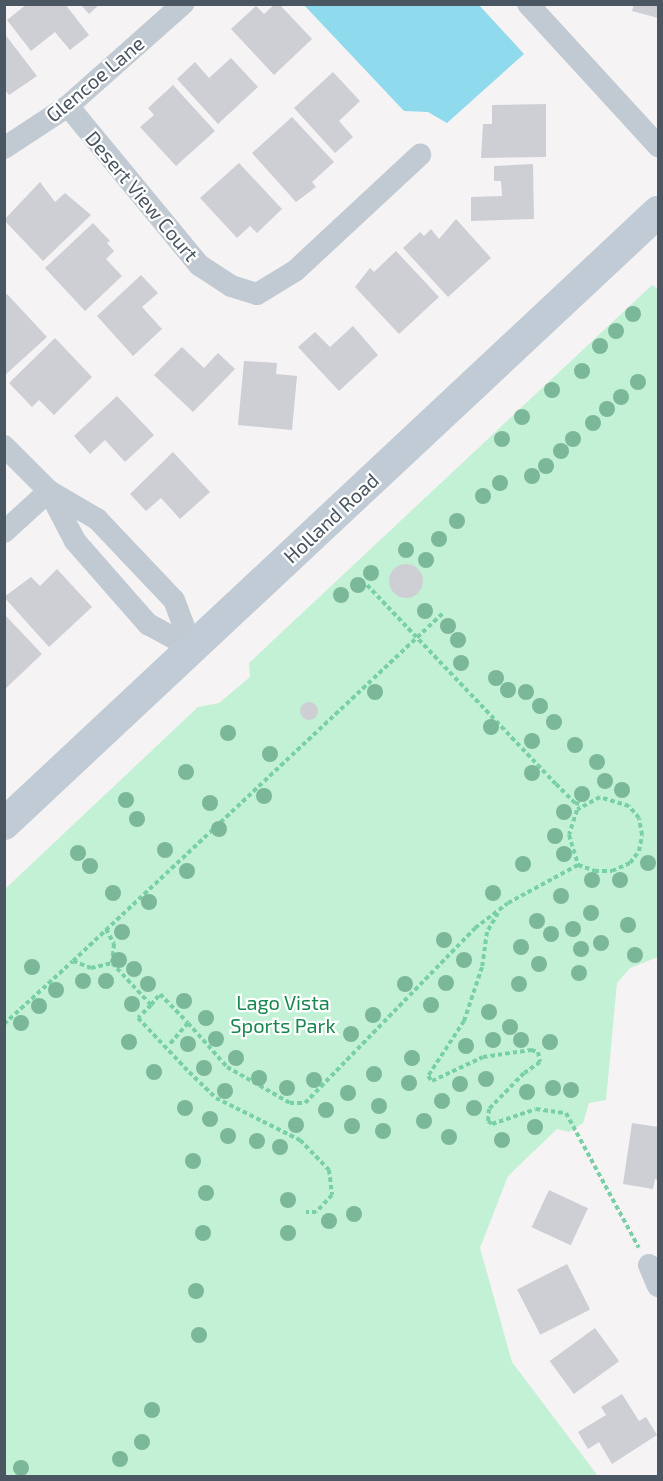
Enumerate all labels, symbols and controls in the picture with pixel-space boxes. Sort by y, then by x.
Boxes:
street label: Glencoe Lane [41,31,149,127]
street label: Desert View Court [80,126,204,266]
street label: Holland Road [279,468,383,568]
park label: Lago Vista Sports Park [230,990,336,1037]

